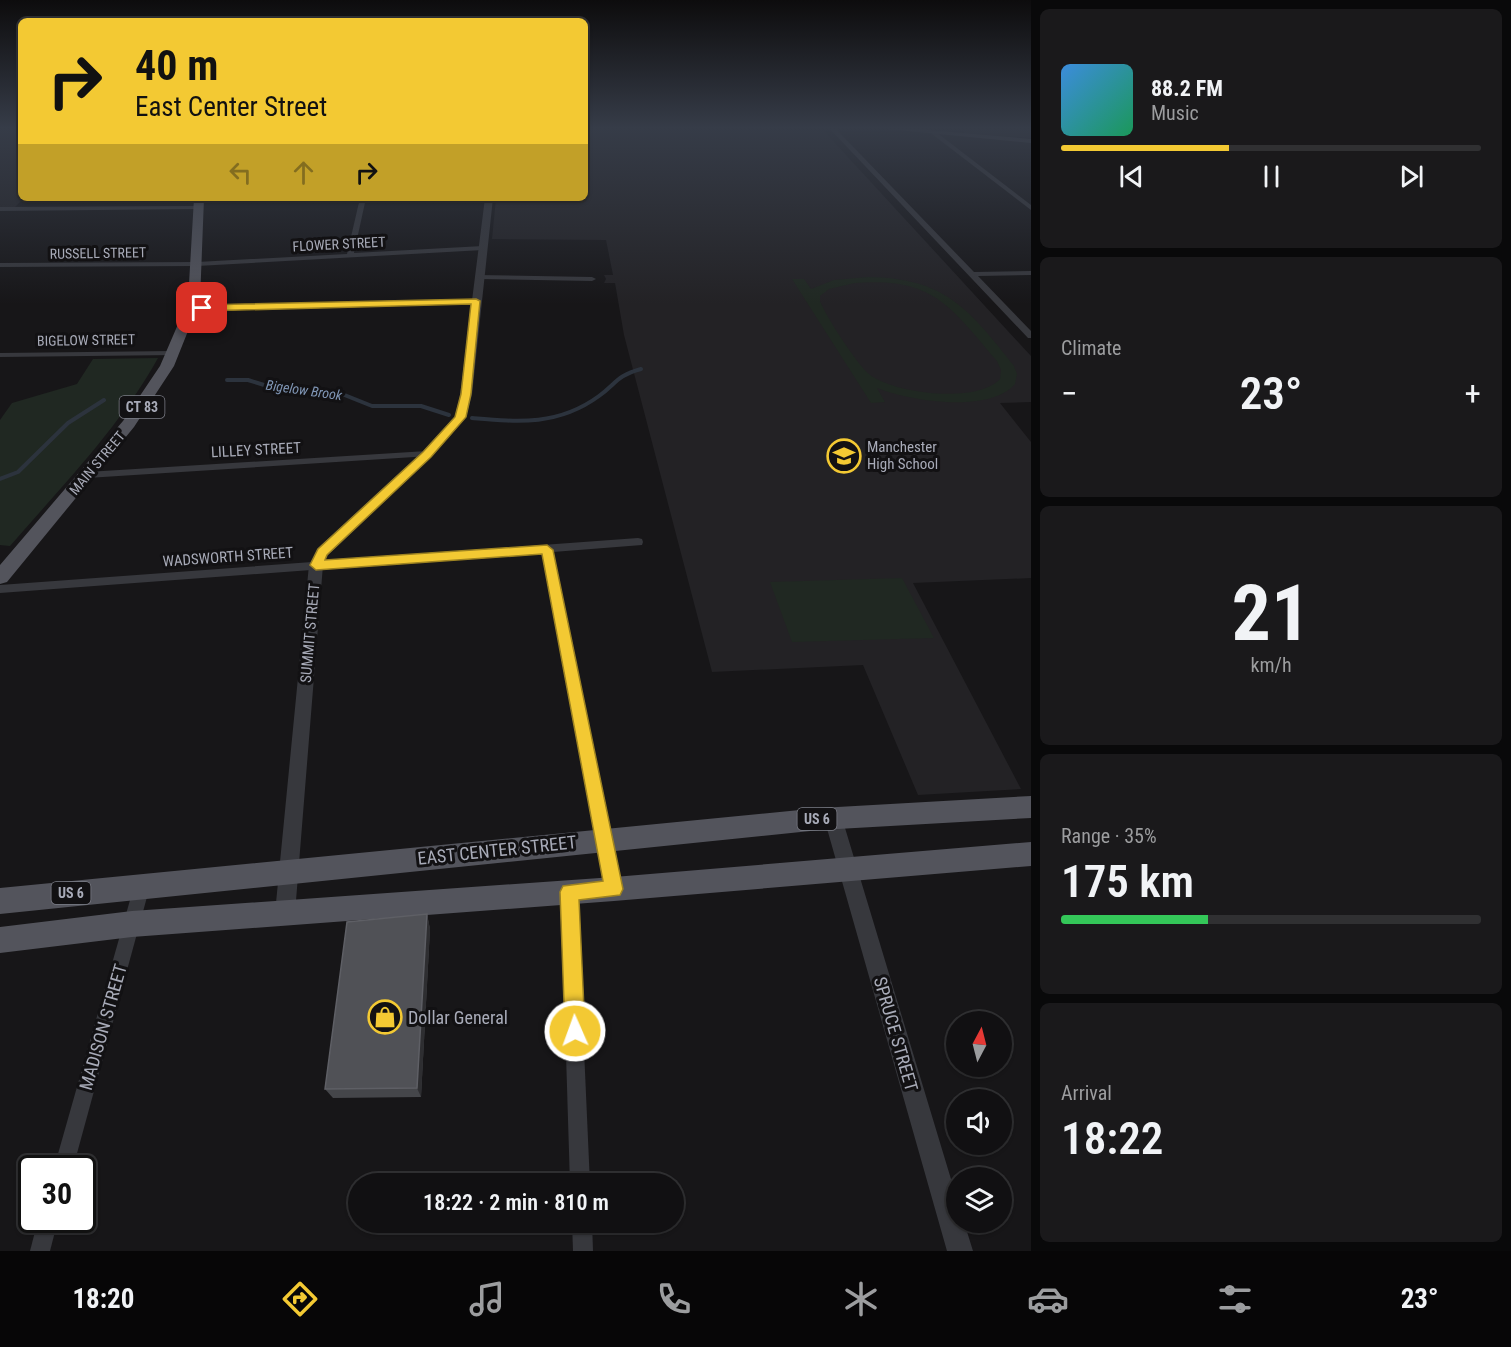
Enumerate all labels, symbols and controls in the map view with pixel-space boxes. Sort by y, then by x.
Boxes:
text: 40 m [135,41,218,90]
icon: right [36,42,114,120]
text: 88.2 FM [1151,76,1223,101]
text: East Center Street [135,91,327,123]
text: Music [1151,101,1199,125]
icon: left [224,156,257,189]
icon: ahead [287,156,320,189]
icon: right [350,156,383,189]
icon: previous [1115,160,1148,193]
icon: pause [1255,160,1288,193]
icon: next [1395,160,1428,193]
street label: FLOWER STREET [292,234,386,254]
street label: RUSSELL STREET [50,244,146,262]
pin [176,282,227,333]
icon: arrive [185,291,218,324]
street label: BIGELOW STREET [37,331,135,349]
text: Climate [1061,336,1121,360]
text: 23° [1240,367,1302,420]
text: − [1061,374,1078,413]
text: + [1465,374,1481,413]
water label: Bigelow Brook [265,377,344,403]
road number: CT 83 [120,396,164,418]
street label: MAIN STREET [66,428,128,498]
school or university icon: Manchester High School [826,438,862,474]
place label: Manchester High School [867,438,938,473]
street label: LILLEY STREET [210,439,302,461]
street label: WADSWORTH STREET [162,543,294,571]
text: 21 [1232,568,1310,659]
street label: SUMMIT STREET [297,582,323,683]
text: km/h [1250,653,1292,677]
road number: US 6 [798,808,836,830]
text: Range · 35% [1061,824,1157,848]
street label: EAST CENTER STREET [417,831,577,869]
text: 175 km [1061,855,1194,908]
road number: US 6 [52,882,90,904]
street label: MADISON STREET [75,962,131,1092]
street label: SPRUCE STREET [870,974,922,1094]
shop icon: Dollar General [367,999,403,1035]
position arrow [543,999,607,1063]
place label: Dollar General [408,1007,508,1028]
north arrow [946,1011,1012,1077]
map controls [946,1011,1012,1233]
text: Arrival [1061,1081,1112,1105]
button: sound [946,1089,1012,1155]
text: 18:22 [1061,1112,1163,1165]
speed limit sign: 30 [18,1155,96,1233]
button: layers [946,1167,1012,1233]
text: 18:22 · 2 min · 810 m [423,1190,609,1215]
icon: directions [279,1278,321,1320]
icon: music [466,1278,508,1320]
icon: phone [653,1278,695,1320]
icon: climate [840,1278,882,1320]
icon: car [1027,1278,1069,1320]
icon: filters [1214,1278,1256,1320]
text: 18:20 [72,1283,134,1315]
text: 23° [1401,1283,1438,1315]

